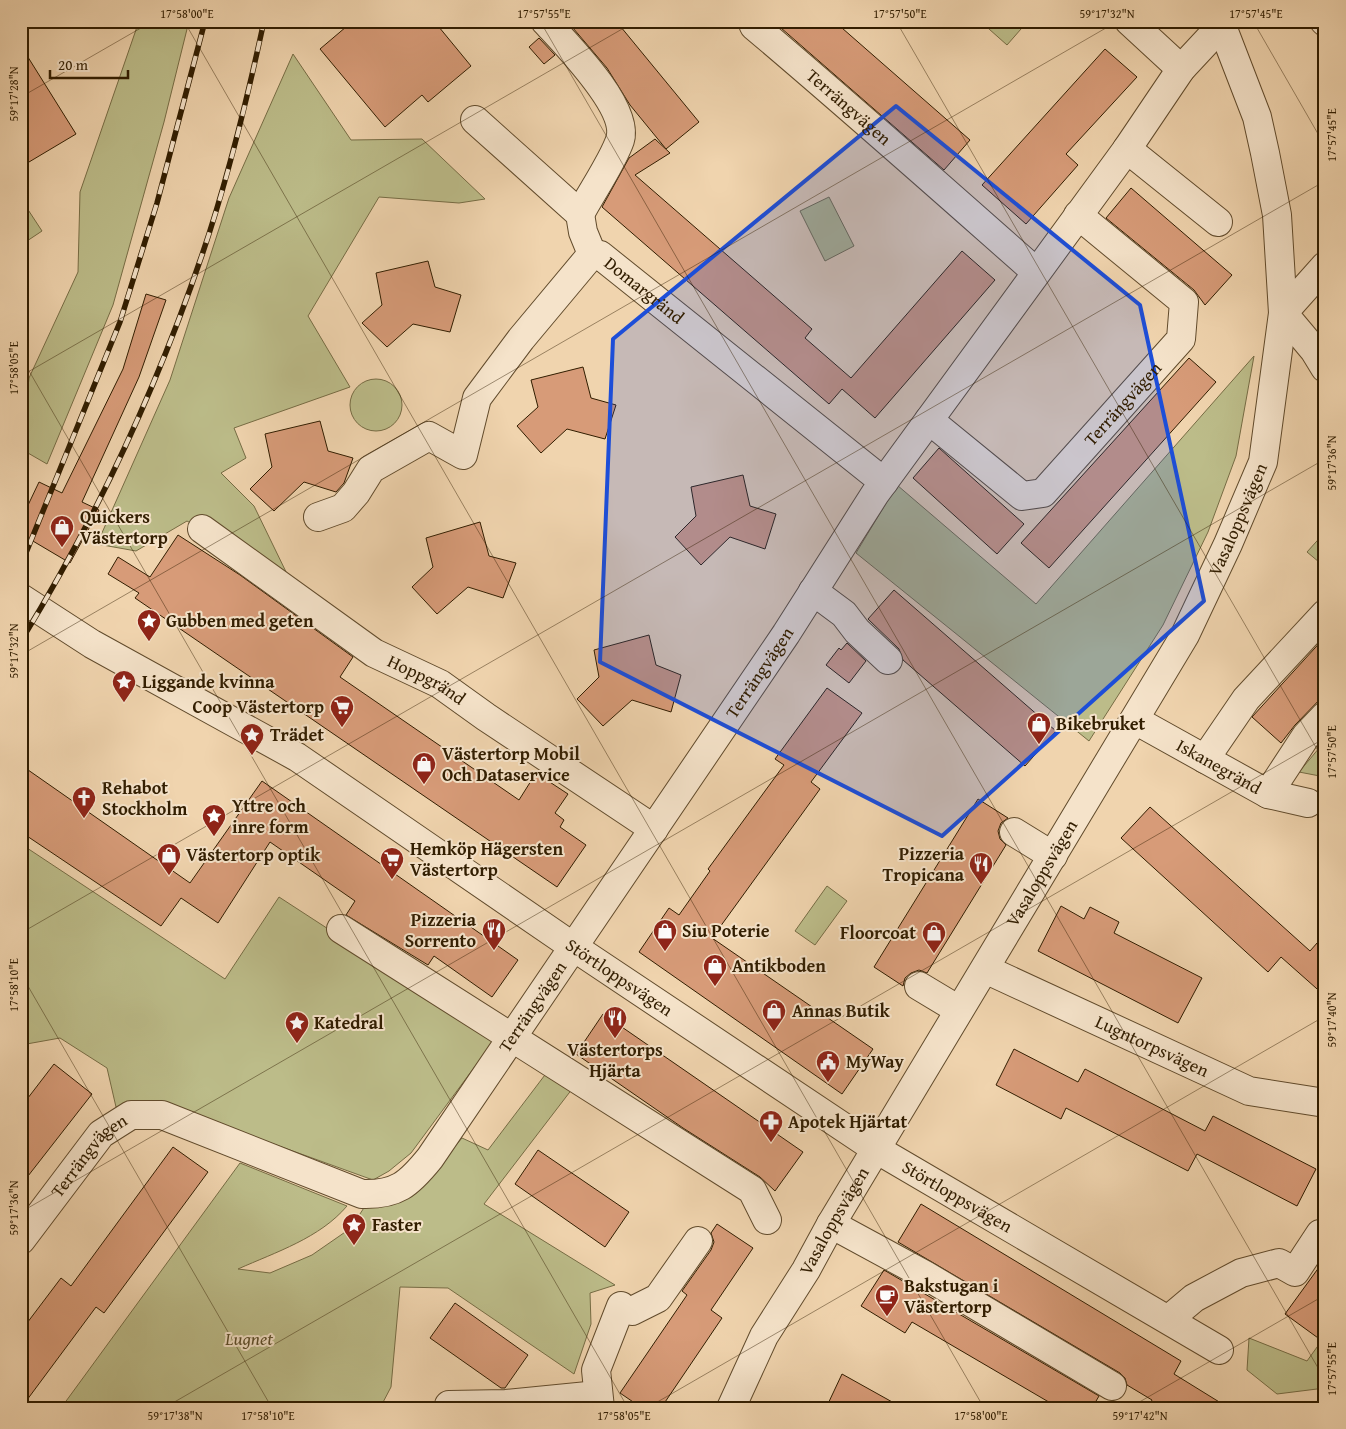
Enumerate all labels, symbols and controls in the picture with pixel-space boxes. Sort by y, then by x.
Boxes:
text: 17°58'00"E [160,5,214,22]
text: 17°57'55"E [517,5,571,22]
text: 17°57'50"E [873,5,927,22]
text: 59°17'32"N [1079,5,1135,22]
text: 17°57'45"E [1229,5,1283,22]
scale bar [50,48,128,80]
text: 20 m [58,54,89,75]
street label: Terrängvägen [800,62,898,151]
text: 59°17'28"N [5,66,22,122]
text: 17°57'45"E [1323,108,1340,162]
street label: Domargränd [599,250,690,330]
text: 17°58'05"E [5,341,22,395]
street label: Terrängvägen [1077,355,1168,452]
text: 59°17'36"N [1323,435,1340,491]
street label: Vasaloppsvägen [1201,459,1274,580]
place label: Quickers Västertorp [80,503,168,551]
shop icon: Quickers Västertorp [49,514,75,548]
place label: Gubben med geten [166,607,314,634]
place icon: Gubben med geten [136,608,162,642]
street label: Terrängvägen [719,622,800,724]
text: 59°17'32"N [5,623,22,679]
street label: Hoppgränd [383,647,472,711]
place label: Liggande kvinna [142,668,275,695]
place icon: Liggande kvinna [111,669,137,703]
place label: Coop Västertorp [193,693,324,720]
supermarket icon: Coop Västertorp [329,694,355,728]
place label: Bikebruket [1056,710,1146,737]
shop icon: Bikebruket [1026,711,1052,745]
place label: Trädet [270,721,324,748]
place icon: Trädet [239,722,265,756]
text: 17°57'50"E [1323,725,1340,779]
street label: Iskanegränd [1172,732,1267,801]
place label: Västertorp Mobil Och Dataservice [442,740,580,788]
shop icon: Västertorp Mobil Och Dataservice [411,751,437,785]
place label: Rehabot Stockholm [102,774,188,822]
church icon: Rehabot Stockholm [71,785,97,819]
place label: Yttre och inre form [232,792,309,840]
place icon: Yttre och inre form [201,803,227,837]
street label: Vasaloppsvägen [999,814,1084,932]
place label: Hemköp Hägersten Västertorp [410,835,563,883]
place label: Pizzeria Tropicana [883,840,965,888]
place label: Västertorp optik [186,841,321,868]
shop icon: Västertorp optik [156,842,182,876]
supermarket icon: Hemköp Hägersten Västertorp [379,846,405,880]
restaurant icon: Pizzeria Tropicana [968,851,994,885]
place label: Pizzeria Sorrento [405,906,477,954]
restaurant icon: Pizzeria Sorrento [481,917,507,951]
place label: Siu Poterie [682,917,770,944]
shop icon: Siu Poterie [652,918,678,952]
place label: Floorcoat [840,919,916,946]
shop icon: Floorcoat [921,920,947,954]
street label: Störtloppsvägen [560,931,678,1023]
place label: Antikboden [732,952,826,979]
shop icon: Antikboden [702,953,728,987]
street label: Terrängvägen [491,955,573,1058]
text: 17°58'10"E [5,958,22,1012]
text: 59°17'40"N [1323,992,1340,1048]
place label: Annas Butik [792,997,891,1024]
shop icon: Annas Butik [761,998,787,1032]
restaurant icon: Västertorps Hjärta [602,1005,628,1039]
street label: Lugntorpsvägen [1091,1008,1213,1084]
place label: Katedral [314,1009,384,1036]
place icon: Katedral [284,1010,310,1044]
place label: Västertorps Hjärta [567,1036,663,1084]
place label: MyWay [846,1048,905,1075]
public building icon: MyWay [815,1049,841,1083]
street label: Terrängvägen [44,1107,132,1203]
place label: Apotek Hjärtat [788,1108,908,1135]
pharmacy icon: Apotek Hjärtat [758,1109,784,1143]
street label: Störtloppsvägen [897,1153,1018,1239]
street label: Vasaloppsvägen [792,1161,875,1280]
text: 59°17'36"N [5,1180,22,1236]
place label: Faster [372,1211,422,1238]
place icon: Faster [341,1212,367,1246]
place label: Bakstugan i Västertorp [904,1272,999,1320]
cafe icon: Bakstugan i Västertorp [874,1283,900,1317]
park label: Lugnet [224,1325,273,1352]
text: 17°57'55"E [1323,1342,1340,1396]
text: 59°17'38"N [147,1407,203,1424]
text: 17°58'10"E [241,1407,295,1424]
text: 17°58'05"E [597,1407,651,1424]
text: 17°58'00"E [954,1407,1008,1424]
text: 59°17'42"N [1112,1407,1168,1424]

